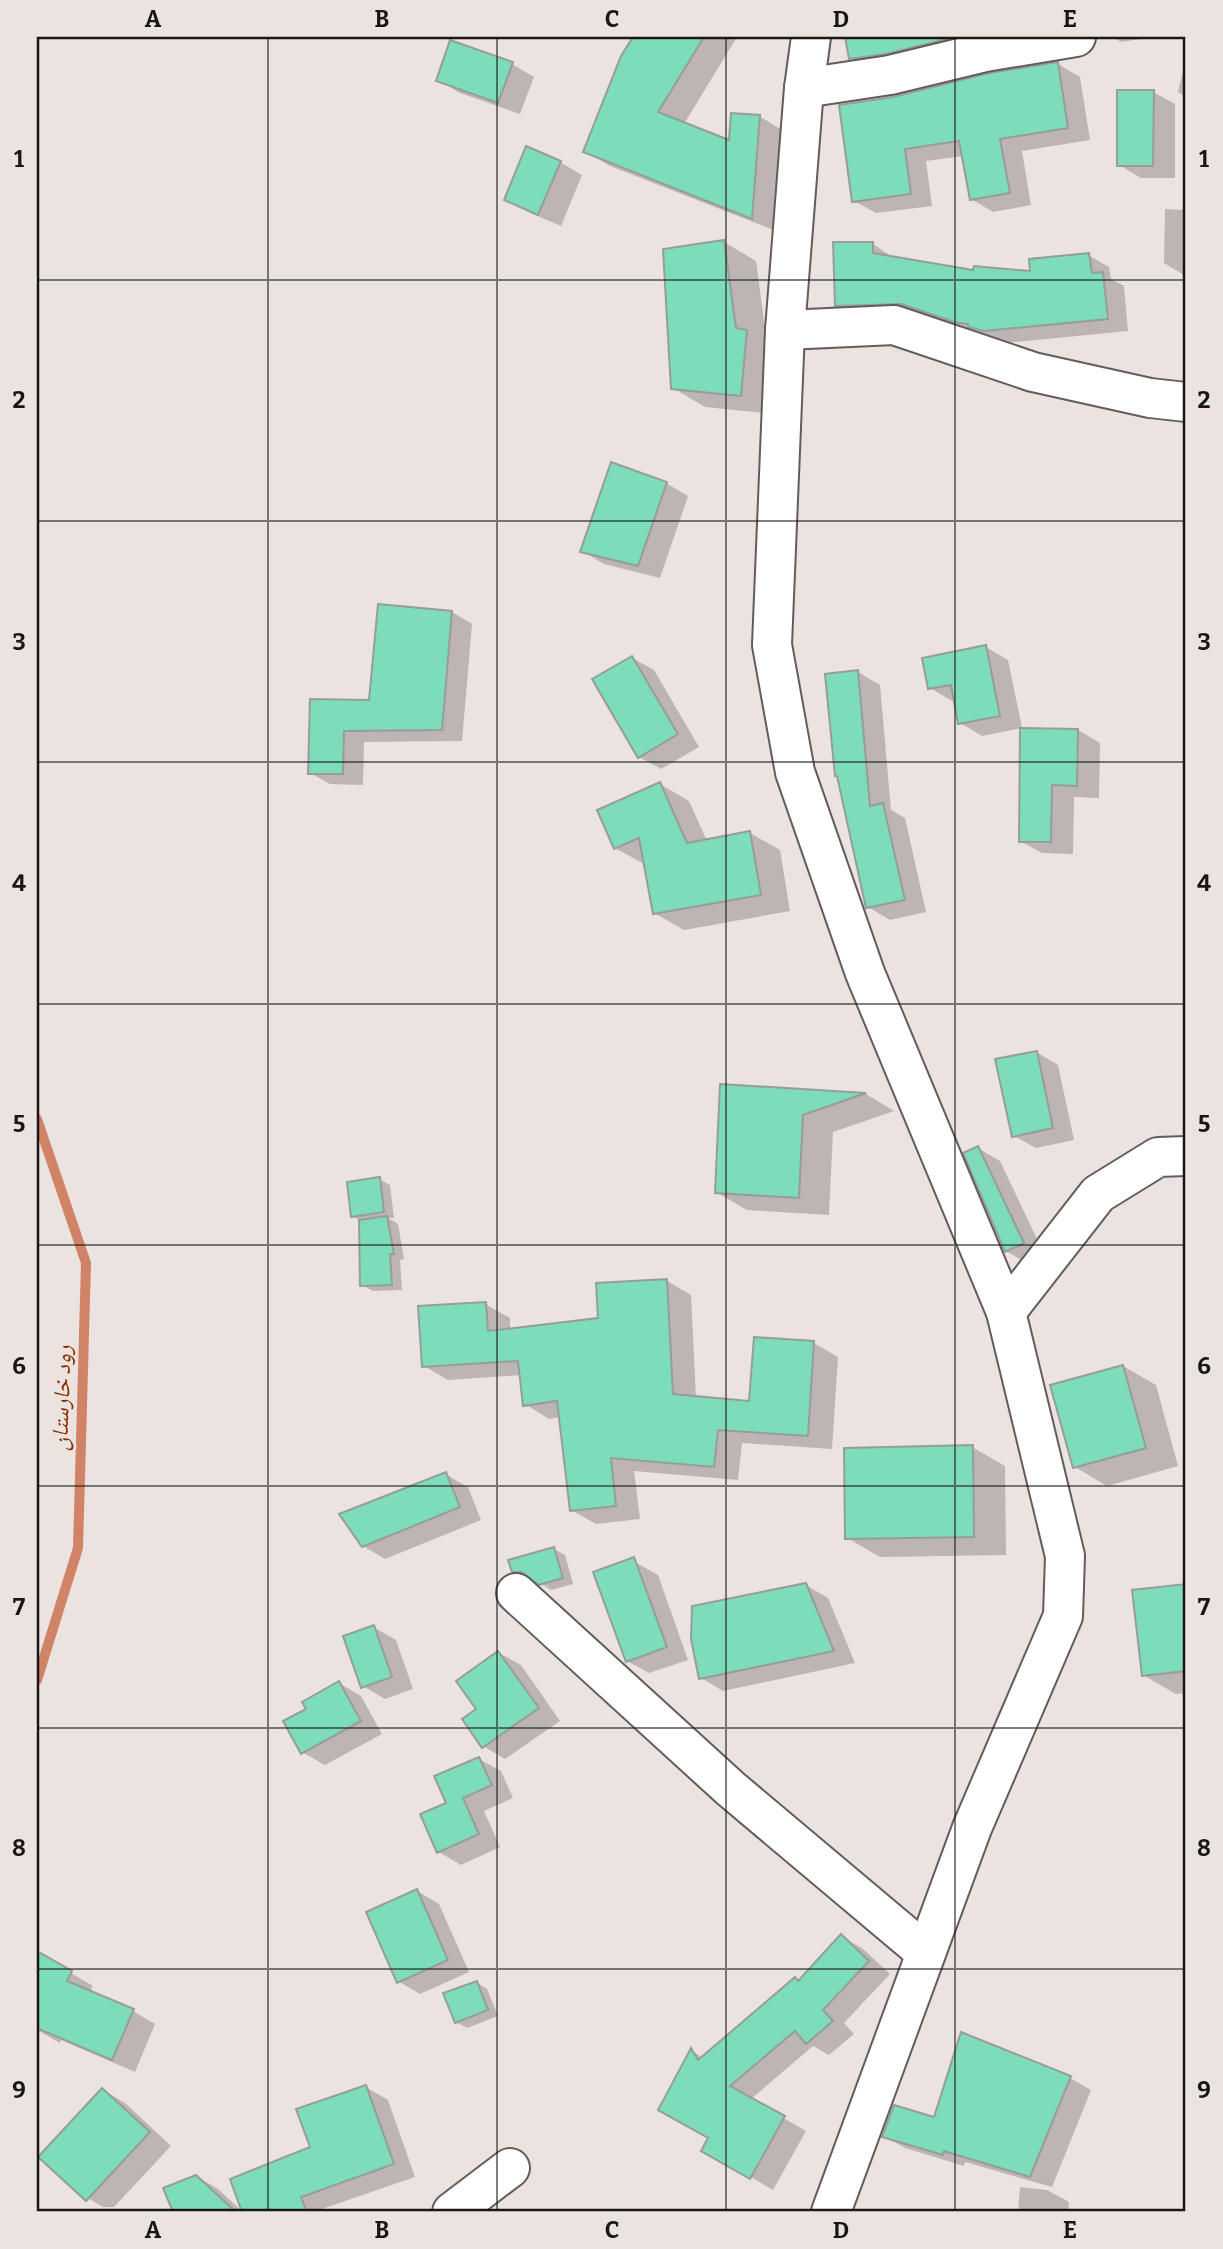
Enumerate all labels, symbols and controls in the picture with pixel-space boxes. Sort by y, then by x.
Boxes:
text: A [145,5,162,33]
text: B [375,5,389,33]
text: C [605,5,619,33]
text: D [833,5,849,33]
text: E [1063,5,1077,33]
text: 1 [14,145,24,173]
text: 1 [1199,145,1209,173]
text: 2 [13,386,26,414]
text: 2 [1198,386,1211,414]
text: 3 [12,628,26,656]
text: 3 [1197,628,1211,656]
text: 4 [12,869,26,897]
text: 4 [1197,869,1211,897]
text: 5 [13,1110,25,1138]
text: 5 [1198,1110,1210,1138]
water label: رود خارستان [45,1345,78,1451]
text: 6 [12,1352,26,1380]
text: 6 [1197,1352,1211,1380]
text: 7 [13,1593,26,1621]
text: 7 [1198,1593,1211,1621]
text: 8 [12,1834,26,1862]
text: 8 [1197,1834,1211,1862]
text: 9 [12,2076,26,2104]
text: 9 [1197,2076,1211,2104]
text: A [145,2216,162,2244]
text: B [375,2216,389,2244]
text: C [605,2216,619,2244]
text: D [833,2216,849,2244]
text: E [1063,2216,1077,2244]

